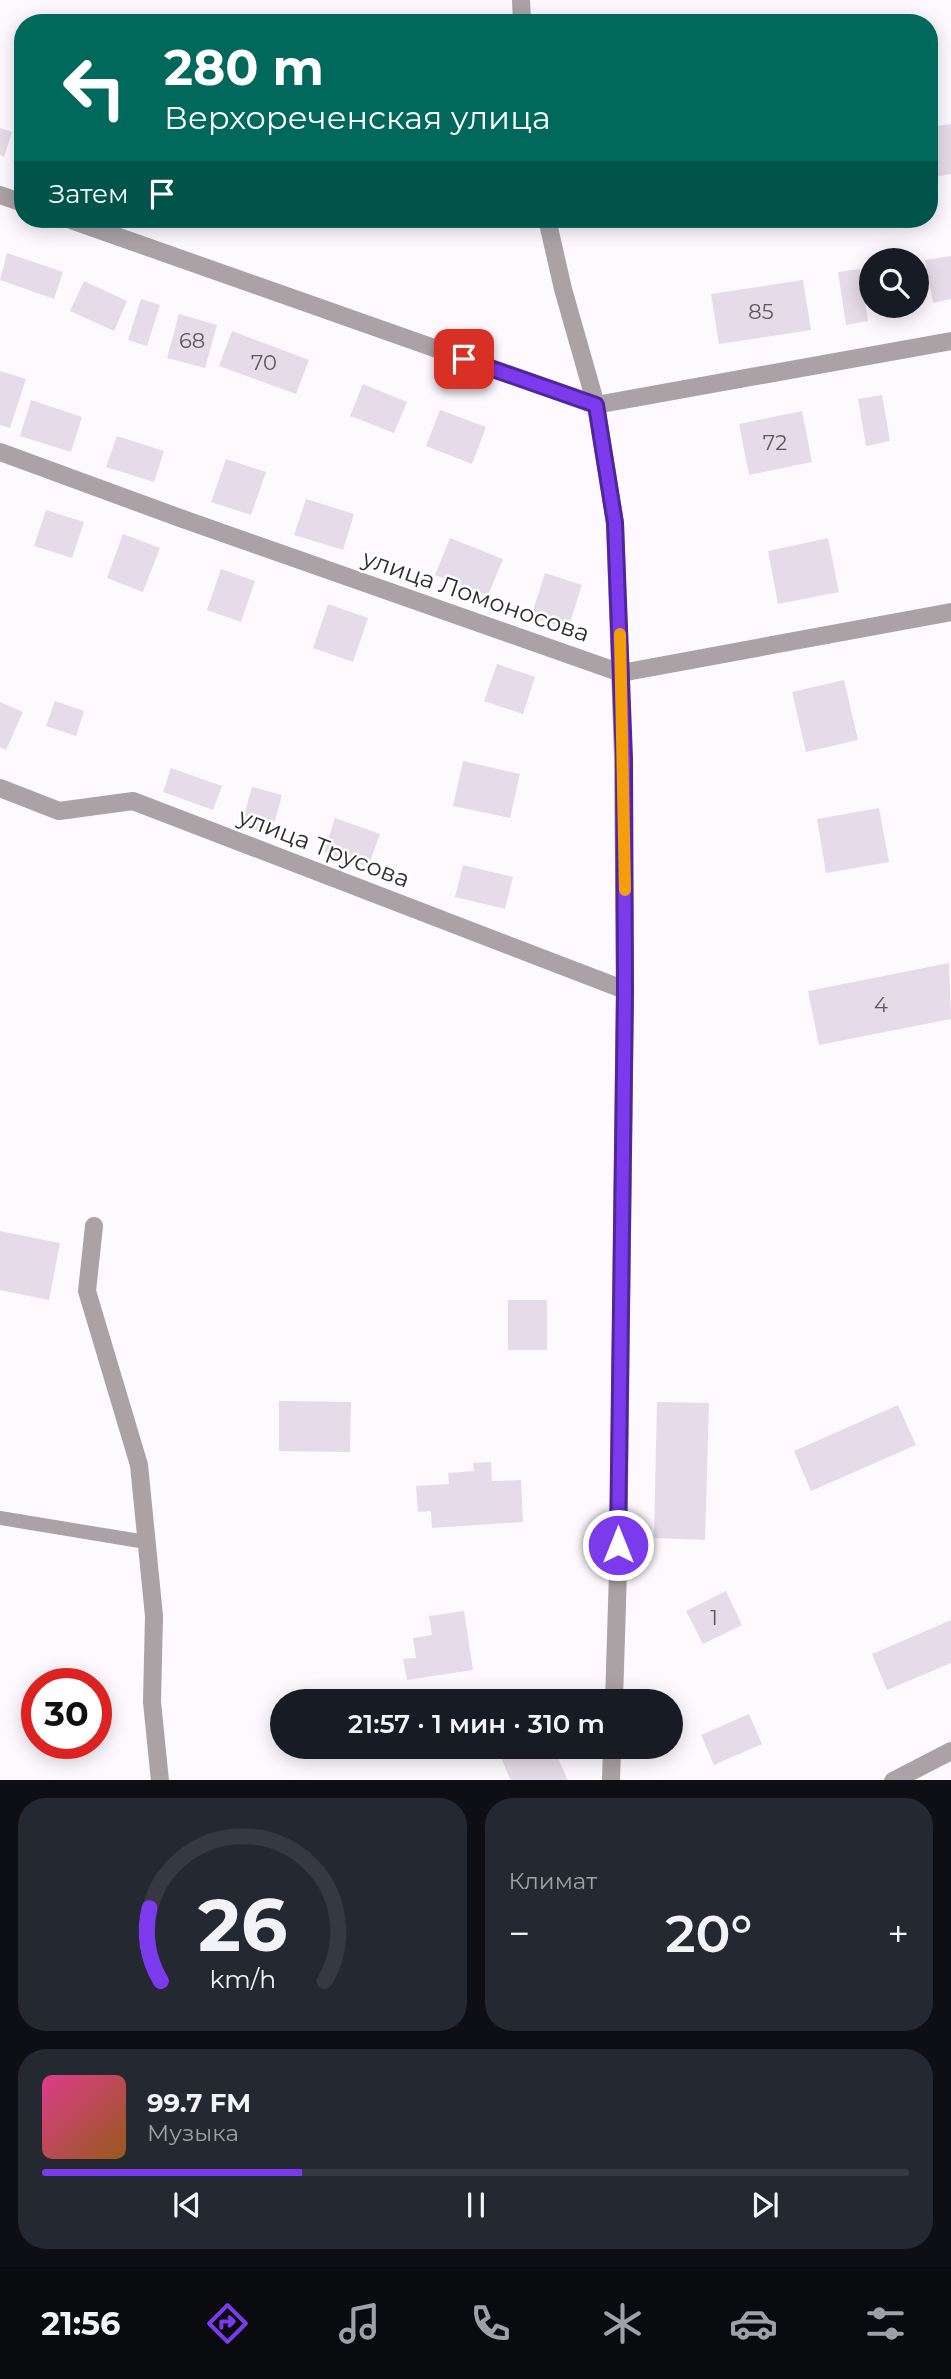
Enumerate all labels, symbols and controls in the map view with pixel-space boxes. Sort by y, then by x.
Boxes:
text: 280 m [164,38,324,97]
icon: left [49,42,140,133]
text: Верхореченская улица [164,98,551,137]
icon: arrive [143,175,181,213]
text: Затем [49,178,129,210]
map controls [859,248,929,318]
button: search [859,248,929,318]
house number: 85 [748,299,774,324]
house number: 68 [179,328,205,353]
pin [434,329,494,389]
icon: arrive [445,340,483,378]
house number: 70 [251,350,277,375]
house number: 72 [763,430,787,455]
street label: улица Ломоносова [358,543,593,648]
street label: улица Трусова [233,801,414,894]
house number: 4 [874,992,888,1017]
position arrow [581,1508,655,1582]
house number: 1 [710,1605,718,1630]
speed limit sign: 30 [21,1668,112,1759]
text: 21:57 · 1 мин · 310 m [348,1708,605,1740]
text: Климат [509,1867,597,1895]
text: 26 [198,1881,287,1969]
text: 20° [665,1902,752,1965]
text: − [509,1910,530,1957]
text: + [887,1910,909,1957]
text: km/h [209,1963,276,1993]
text: 99.7 FM [147,2087,251,2119]
text: Музыка [147,2119,239,2147]
icon: previous [168,2186,206,2224]
icon: pause [457,2186,495,2224]
icon: next [746,2186,784,2224]
icon: directions [203,2299,252,2348]
icon: music [335,2299,384,2348]
icon: phone [466,2299,515,2348]
icon: climate [598,2299,647,2348]
icon: car [729,2299,778,2348]
icon: filters [861,2299,910,2348]
text: 21:56 [41,2304,121,2343]

